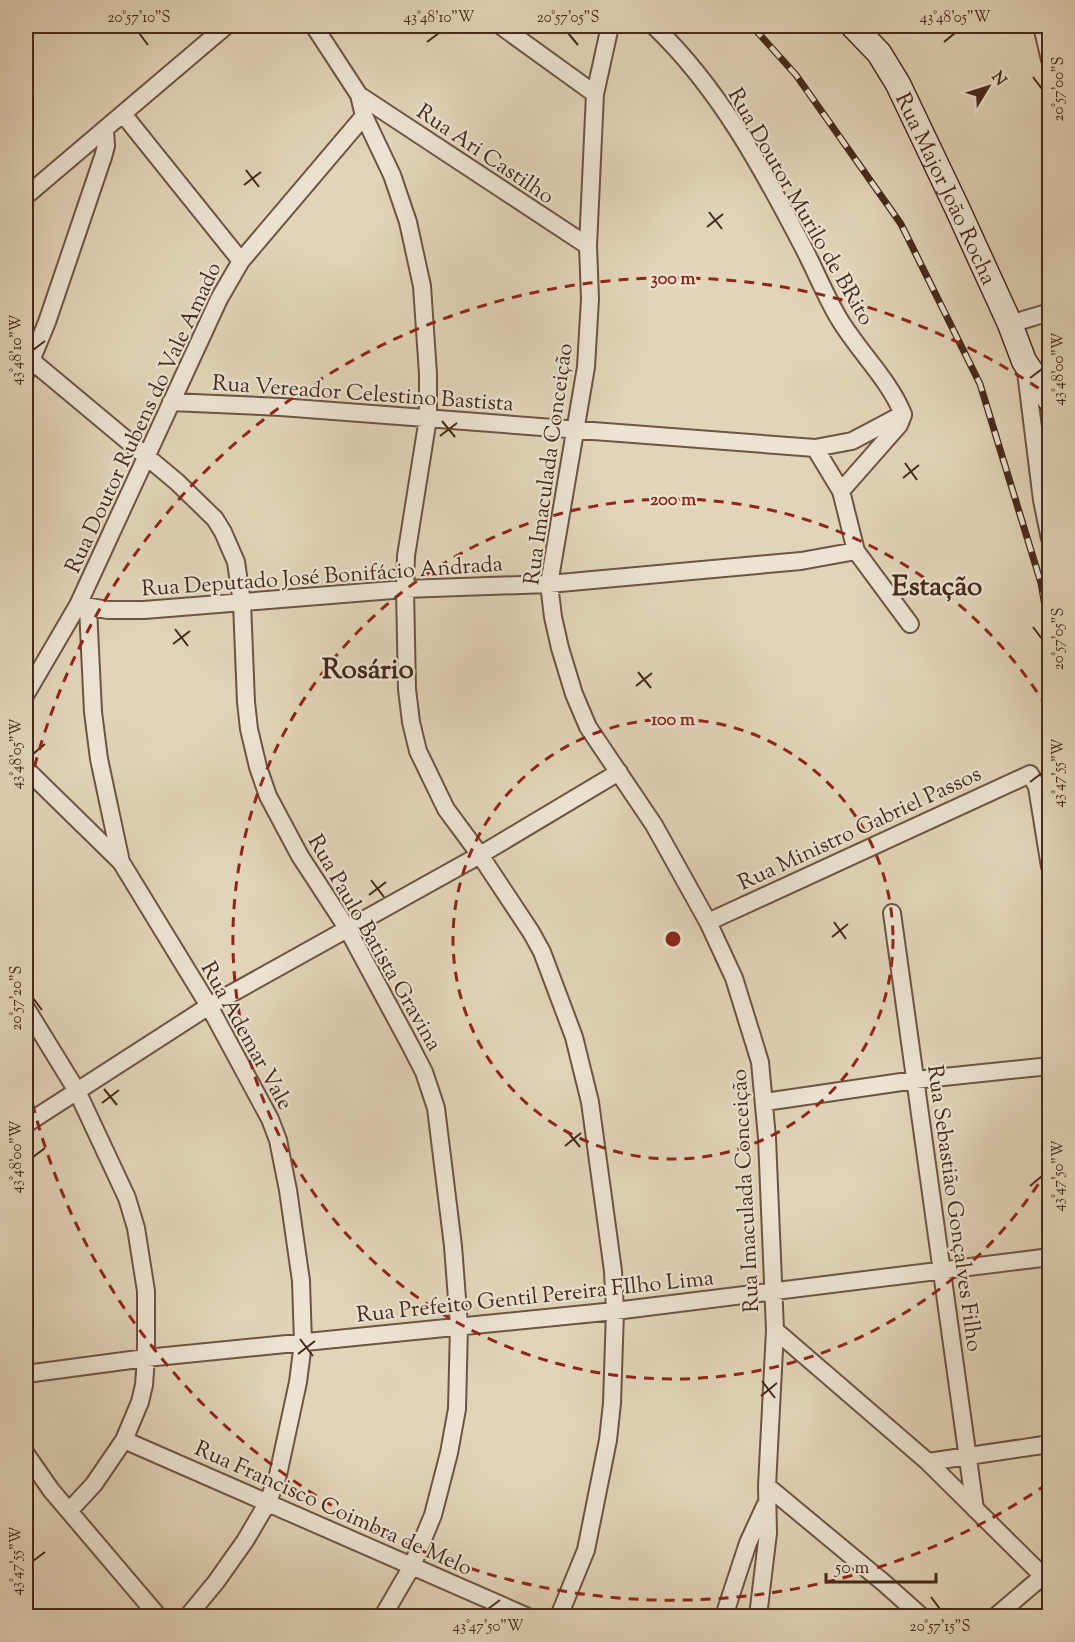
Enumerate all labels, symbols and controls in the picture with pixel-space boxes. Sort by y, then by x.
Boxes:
text: 20°57'10"S [108,8,171,29]
text: 43°48'10"W [404,8,475,29]
text: 20°57'05"S [537,8,599,29]
text: 43°48'05"W [920,8,991,29]
text: 20°57'00"S [1049,56,1070,122]
north arrow [958,57,1018,117]
text: N [985,67,1011,92]
street label: Rua Doutor Murilo de BRito [718,83,881,332]
street label: Rua Major João Rocha [885,88,1003,291]
street label: Rua Ari Castilho [409,97,560,214]
street label: Rua Doutor Rubens do Vale Amado [58,257,231,579]
text: 300 m [651,267,696,293]
text: 43°48'10"W [7,314,28,385]
text: 43°48'00"W [1049,332,1070,406]
street label: Rua Imaculada Conceição [517,341,583,587]
street label: Rua Vereador Celestino Bastista [211,368,515,421]
text: 200 m [650,488,696,514]
street label: Rua Deputado José Bonifácio Andrada [140,549,504,607]
district label: Estação [892,568,982,608]
text: 20°57'05"S [1049,608,1070,670]
district label: Rosário [322,651,414,691]
text: 100 m [651,708,695,734]
text: 43°48'05"W [7,718,28,789]
text: 43°47'55"W [1049,738,1070,807]
street label: Rua Ministro Gabriel Passos [733,759,987,900]
street label: Rua Paulo Batista Gravina [298,829,449,1058]
centre of rings [663,929,683,949]
street label: Rua Ademar Vale [191,956,300,1117]
text: 20°57'20"S [7,965,28,1030]
street label: Rua Sebastião Gonçalves Filho [917,1063,989,1354]
street label: Rua Imaculada Conceição [725,1068,769,1313]
text: 43°48'00"W [7,1120,28,1194]
text: 43°47'50"W [1049,1140,1070,1212]
street label: Rua Prefeito Gentil Pereira FIlho Lima [355,1263,715,1333]
street label: Rua Francisco Coimbra de Melo [189,1434,477,1586]
text: 43°47'55"W [7,1526,28,1595]
scale bar [826,1546,936,1584]
text: 50 m [834,1556,870,1582]
text: 43°47'50"W [452,1617,524,1638]
text: 20°57'15"S [910,1617,970,1638]

